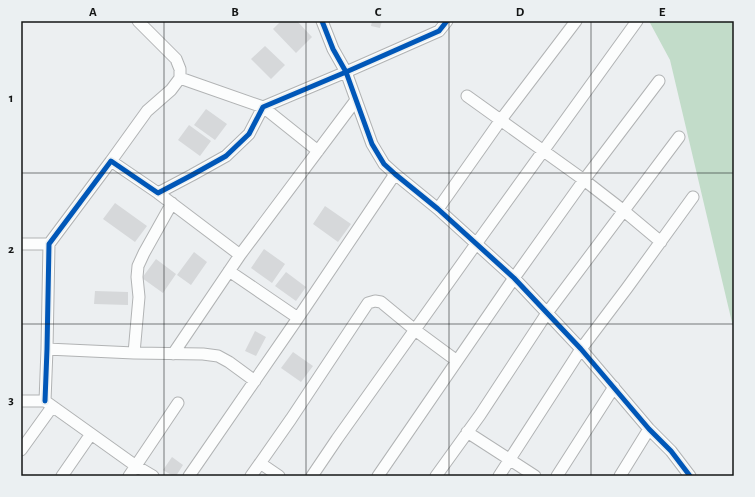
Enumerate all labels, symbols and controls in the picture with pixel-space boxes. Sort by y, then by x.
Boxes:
text: A [89,6,97,19]
text: B [231,6,239,19]
text: C [375,6,382,19]
text: D [516,6,525,19]
text: E [659,6,666,19]
text: 1 [9,92,13,105]
text: 2 [8,243,14,256]
text: 3 [8,394,14,407]

